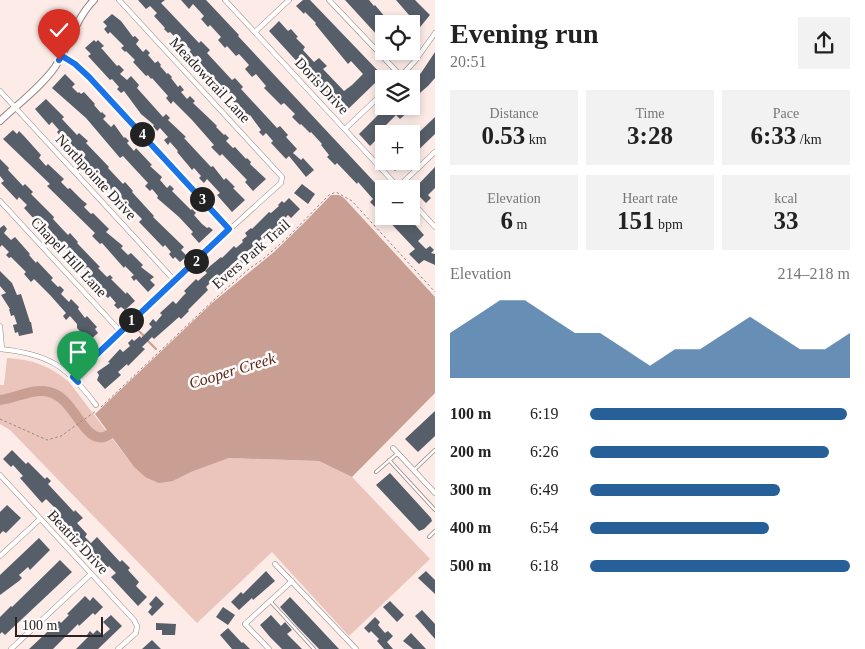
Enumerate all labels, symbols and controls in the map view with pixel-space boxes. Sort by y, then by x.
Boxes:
pin [38,9,80,60]
map controls [375,15,420,225]
button: locate [375,15,420,60]
icon: check [45,16,73,44]
button: share [798,17,850,69]
text: Evening run [450,18,599,49]
street label: Meadowtrail Lane [167,34,254,126]
text: 20:51 [450,53,486,70]
street label: Doris Drive [292,54,352,118]
button: layers [375,70,420,115]
text: Distance [490,106,538,121]
text: Time [635,106,665,121]
text: Pace [773,106,799,121]
pin: 4 [130,122,154,146]
text: 0.53 [481,122,525,149]
text: 3:28 [627,122,673,149]
text: 6:33 [750,122,796,149]
button: + [375,125,420,170]
text: 4 [139,127,146,142]
street label: Northpointe Drive [53,131,140,223]
text: km [525,132,547,147]
text: /km [796,132,822,147]
button: − [375,180,420,225]
pin: 3 [190,186,214,212]
text: Elevation [487,191,541,206]
text: Heart rate [622,191,678,206]
text: kcal [774,191,798,206]
text: 3 [199,192,206,207]
text: 6 [501,207,513,234]
text: 151 [617,207,655,234]
text: 33 [774,207,799,234]
street label: Chapel Hill Lane [28,214,110,300]
street label: Evers Park Trail [209,216,293,292]
text: m [513,217,527,232]
text: bpm [655,217,683,232]
pin: 2 [184,248,208,274]
text: 2 [193,254,200,269]
text: Elevation [450,265,511,282]
text: 214–218 m [778,265,850,282]
pin: 1 [118,308,144,332]
text: 1 [128,313,135,328]
pin [57,331,99,382]
icon: arrive [64,338,92,366]
water label: Cooper Creek [187,349,279,393]
text: 100 m [450,405,491,422]
text: 6:19 [530,405,558,422]
text: 200 m [450,443,491,460]
text: 6:26 [530,443,558,460]
text: 300 m [450,481,491,498]
text: 6:49 [530,481,558,498]
street label: Beatriz Drive [44,507,112,577]
text: 400 m [450,519,491,536]
text: 6:54 [530,519,558,536]
text: 500 m [450,557,491,574]
text: 6:18 [530,557,558,574]
scale bar [15,614,102,637]
text: 100 m [22,618,57,633]

